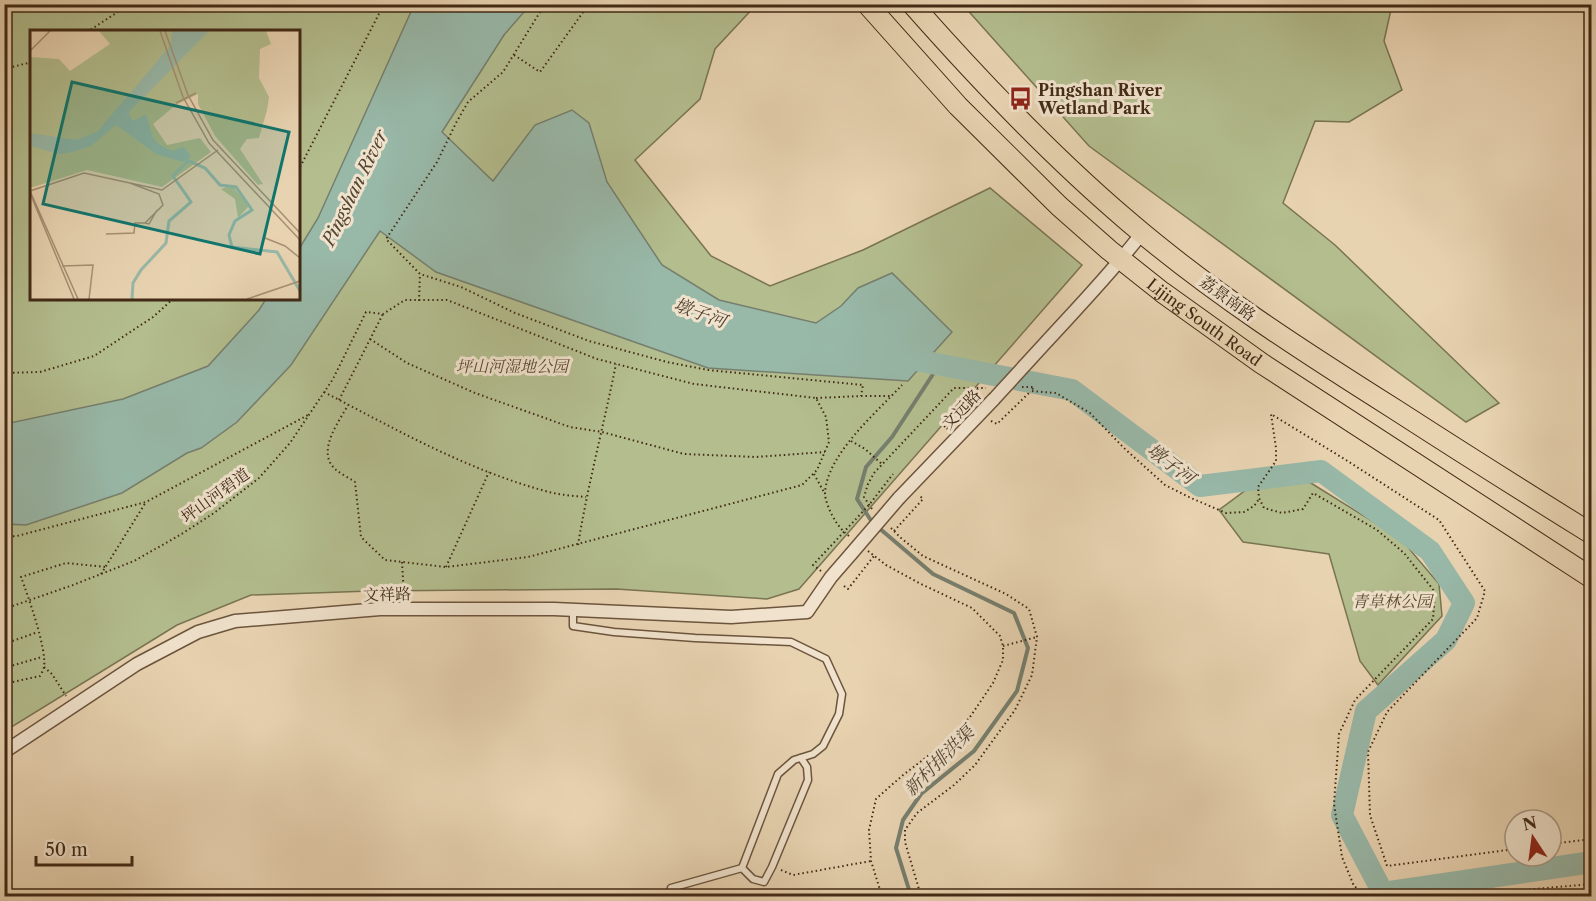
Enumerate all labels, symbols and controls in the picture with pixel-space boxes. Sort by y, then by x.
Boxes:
inset map [30,30,300,300]
place label: Pingshan River Wetland Park [1037,80,1162,118]
bus stop icon: Pingshan River Wetland Park [1007,86,1033,112]
water label: Pingshan River [317,125,393,251]
street label: 荔景南路 [1196,271,1260,325]
street label: Lijing South Road [1143,274,1266,370]
water label: 墩子河 [671,293,732,334]
park label: 坪山河湿地公园 [456,356,571,376]
street label: 文远路 [937,385,985,433]
water label: 墩子河 [1143,439,1202,491]
street label: 坪山河碧道 [177,463,253,527]
street label: 文祥路 [363,583,411,605]
park label: 青草林公园 [1352,591,1435,611]
water label: 新村排洪渠 [899,719,981,801]
north arrow [1503,808,1563,868]
text: N [1521,812,1539,835]
scale bar [36,829,132,867]
text: 50 m [45,839,88,861]

